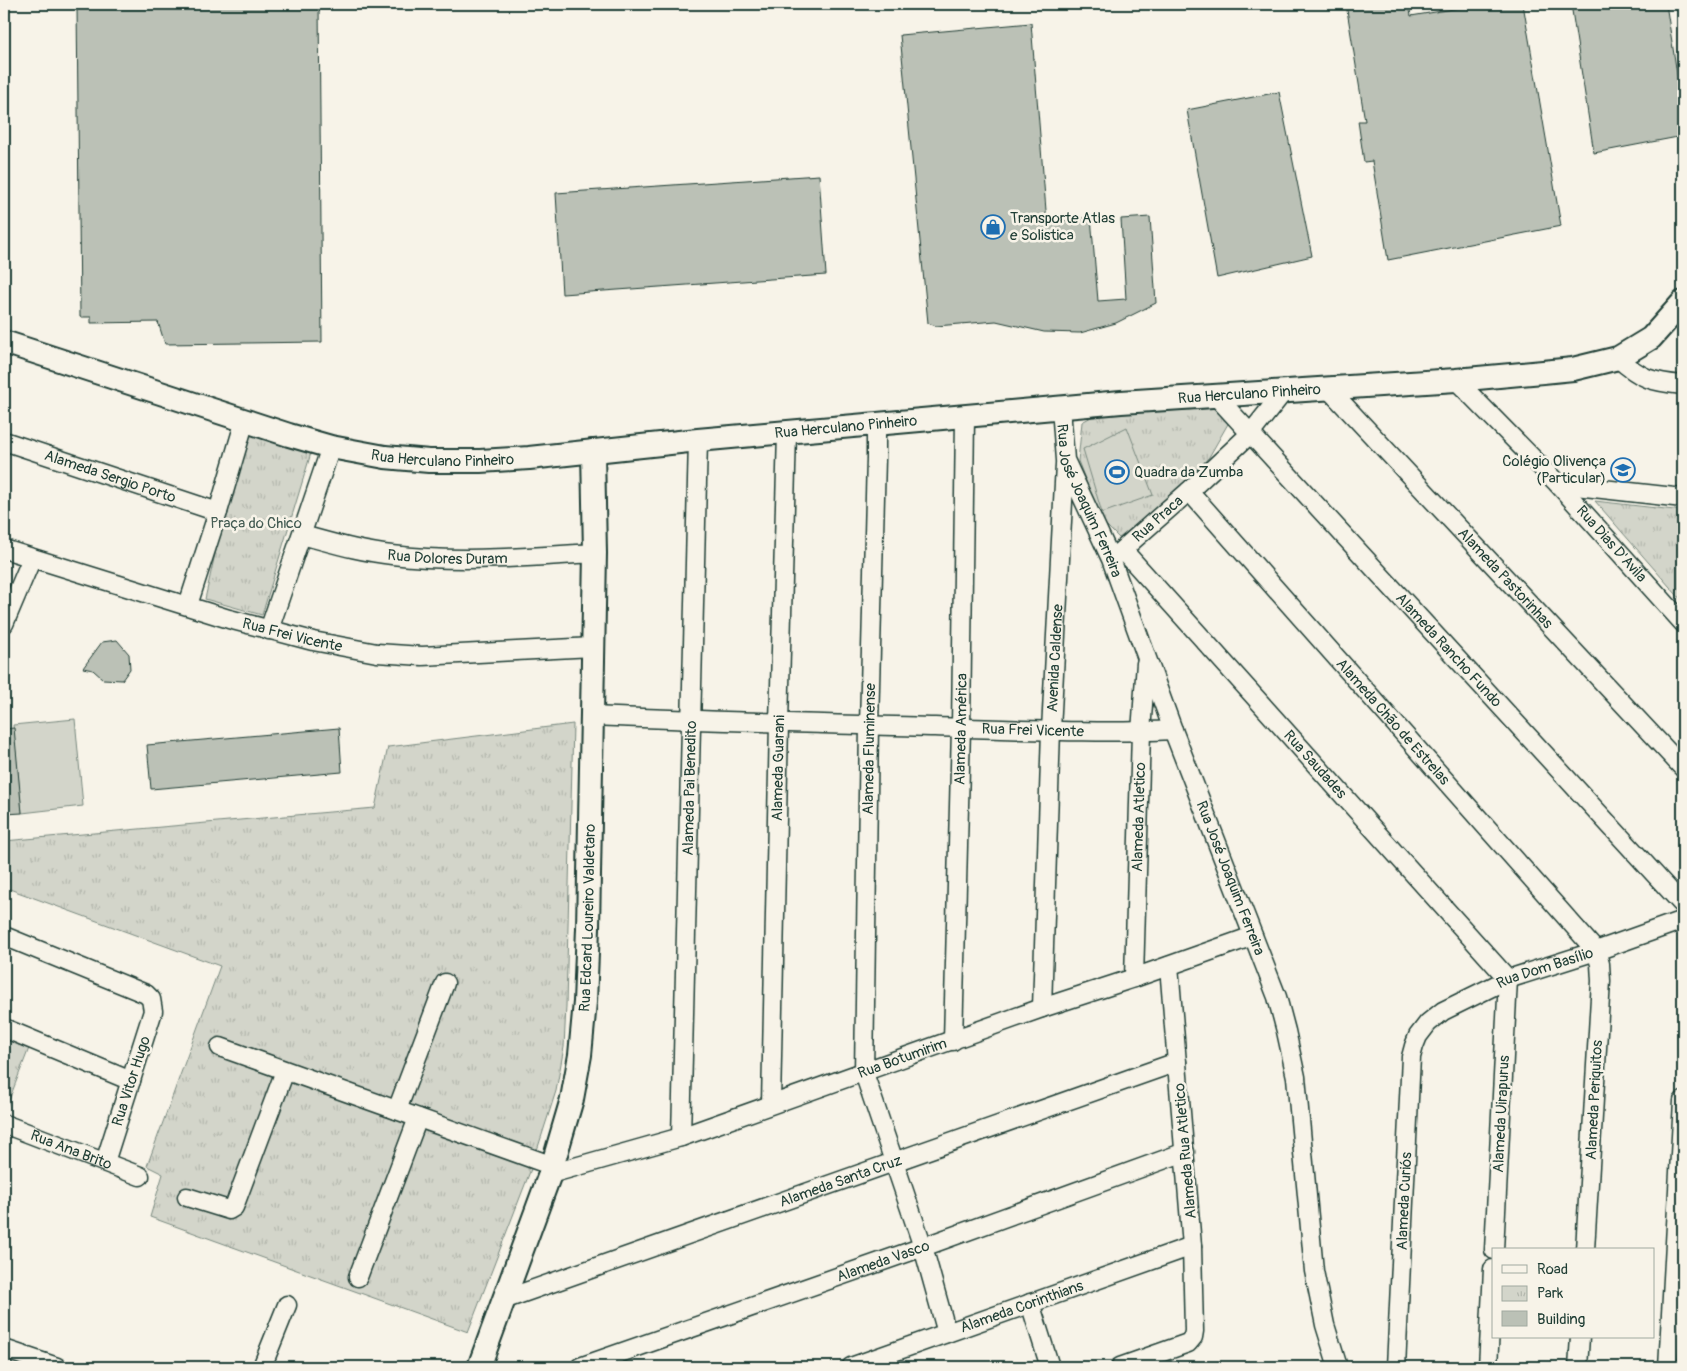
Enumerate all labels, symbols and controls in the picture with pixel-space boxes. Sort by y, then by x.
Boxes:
place label: Transporte Atlas e Solistica [1010,209,1115,245]
shop icon: Transporte Atlas e Solistica [980,214,1006,240]
street label: Rua Herculano Pinheiro [1177,380,1321,408]
street label: Rua Herculano Pinheiro [774,411,918,443]
street label: Rua José Joaquim Ferreira [1052,423,1126,580]
street label: Alameda Sergio Porto [42,446,178,507]
street label: Rua Herculano Pinheiro [369,446,515,471]
place label: Colégio Olivença (Particular) [1502,452,1606,488]
school or university icon: Colégio Olivença (Particular) [1610,457,1636,483]
sports icon: Quadra da Zumba [1104,459,1130,485]
place label: Quadra da Zumba [1134,463,1243,482]
street label: Rua Praca [1129,492,1187,546]
street label: Rua Dias D'Avila [1572,502,1651,586]
park label: Praça do Chico [210,514,302,533]
street label: Alameda Pastorinhas [1453,524,1557,633]
street label: Rua Dolores Duram [387,546,508,569]
street label: Alameda Rancho Fundo [1391,589,1506,711]
street label: Avenida Caldense [1043,603,1068,713]
street label: Rua Frei Vicente [240,614,344,656]
street label: Alameda Chão de Estrelas [1332,655,1454,789]
street label: Alameda América [951,673,972,785]
street label: Alameda Fluminense [859,682,880,815]
street label: Alameda Guarani [768,714,789,821]
street label: Rua Frei Vicente [981,719,1085,741]
street label: Alameda Pai Benedito [679,720,701,856]
street label: Rua Saudades [1279,727,1351,803]
street label: Alameda Atletico [1128,762,1150,872]
street label: Rua José Joaquim Ferreira [1192,798,1269,958]
street label: Rua Edcard Loureiro Valdetaro [575,824,600,1013]
street label: Rua Dom Basílio [1493,943,1596,993]
street label: Rua Vitor Hugo [108,1034,155,1129]
street label: Rua Botumirim [855,1034,949,1083]
street label: Alameda Periquitos [1582,1039,1607,1161]
street label: Alameda Uirapurus [1489,1054,1514,1173]
street label: Alameda Rua Atletico [1170,1082,1201,1220]
street label: Rua Ana Brito [28,1126,114,1174]
street label: Alameda Santa Cruz [777,1151,905,1212]
street label: Alameda Curiós [1393,1151,1416,1251]
street label: Alameda Vasco [834,1236,932,1286]
legend [1492,1248,1654,1338]
text: Road [1537,1260,1568,1279]
street label: Alameda Corinthians [958,1276,1086,1338]
text: Park [1537,1284,1564,1303]
text: Building [1537,1310,1585,1329]

